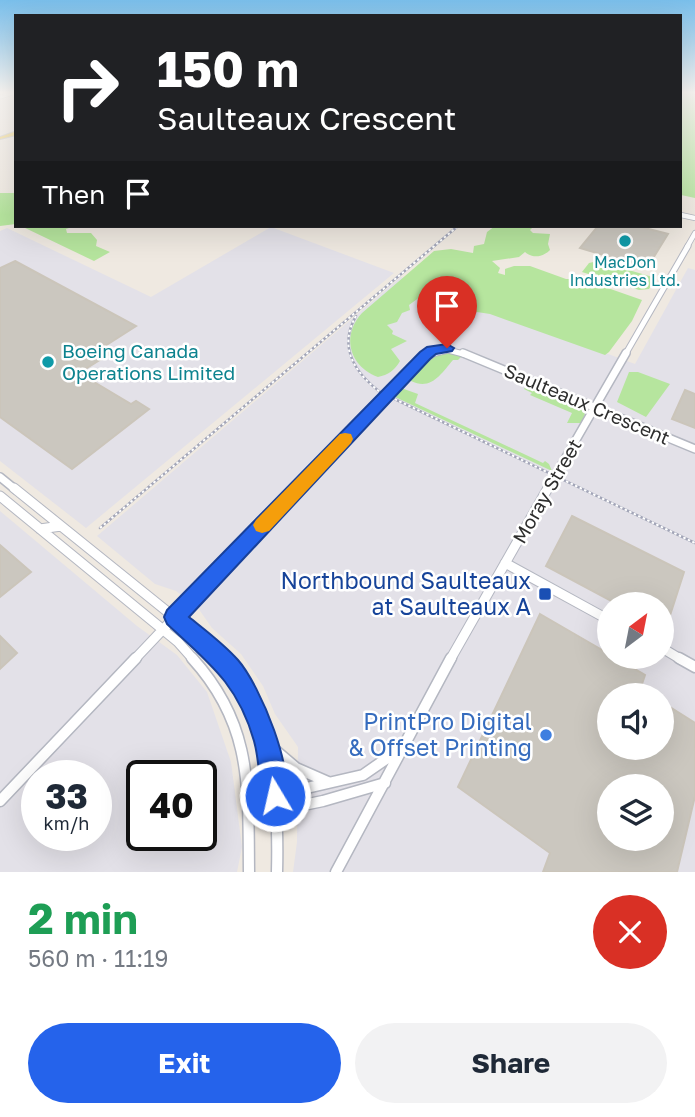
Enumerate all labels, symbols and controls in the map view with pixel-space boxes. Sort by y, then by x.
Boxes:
text: 150 m [157,39,299,98]
icon: right [42,42,133,133]
text: Saulteaux Crescent [157,99,457,137]
icon: arrive [119,175,157,213]
text: Then [42,179,105,210]
marker: MacDon Industries Ltd. [617,233,633,249]
place label: MacDon Industries Ltd. [569,252,681,290]
pin [417,276,477,348]
icon: arrive [428,287,466,325]
place label: Boeing Canada Operations Limited [62,339,235,384]
marker: Boeing Canada Operations Limited [40,354,56,370]
street label: Saulteaux Crescent [501,358,674,449]
street label: Moray Street [507,434,586,547]
place label: Northbound Saulteaux at Saulteaux A [280,566,531,620]
marker: Northbound Saulteaux at Saulteaux A [537,586,553,602]
north arrow [597,592,674,668]
map controls [597,592,674,851]
button: sound [597,683,674,760]
place label: PrintPro Digital & Offset Printing [349,707,532,761]
marker: PrintPro Digital & Offset Printing [538,727,554,743]
position arrow [238,759,312,833]
speed limit sign: 40 [126,760,217,851]
button: layers [597,774,674,851]
text: 33 [45,775,88,817]
text: km/h [44,812,89,834]
text: 2 min [28,893,138,943]
button: close [593,895,667,969]
text: 560 m · 11:19 [28,944,168,972]
button: Exit [28,1023,341,1103]
button: Share [355,1023,667,1103]

